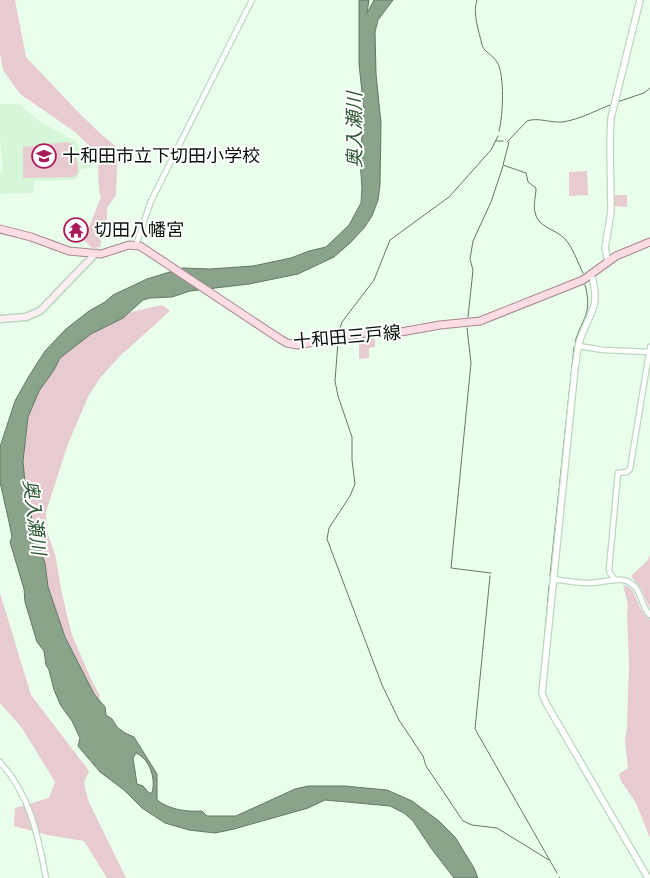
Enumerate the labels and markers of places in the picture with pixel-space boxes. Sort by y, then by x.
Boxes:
school or university icon: 十和田市立下切田小学校 [31,143,57,169]
place label: 十和田市立下切田小学校 [62,144,260,167]
temple icon: 切田八幡宮 [63,217,89,243]
place label: 切田八幡宮 [94,218,184,241]

